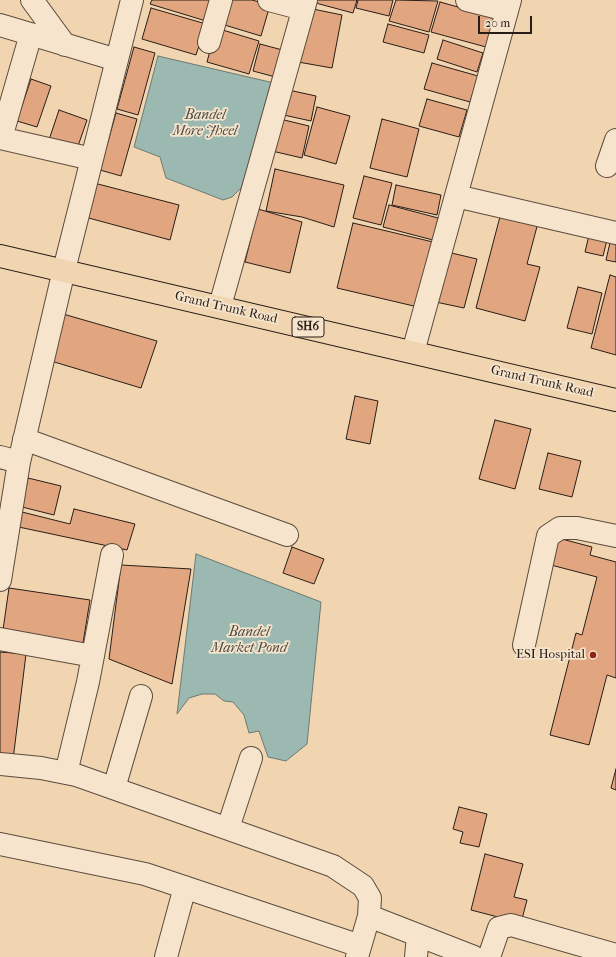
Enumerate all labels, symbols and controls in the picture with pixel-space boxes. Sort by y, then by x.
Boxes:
scale bar [480,8,534,34]
text: 20 m [485,16,510,30]
water label: Bandel More Jheel [173,108,237,140]
street label: Grand Trunk Road [173,289,279,327]
road number: SH6 [292,317,324,337]
street label: Grand Trunk Road [489,363,595,401]
water label: Bandel Market Pond [211,625,287,658]
place label: ESI Hospital [516,647,585,663]
marker: ESI Hospital [588,650,598,660]

